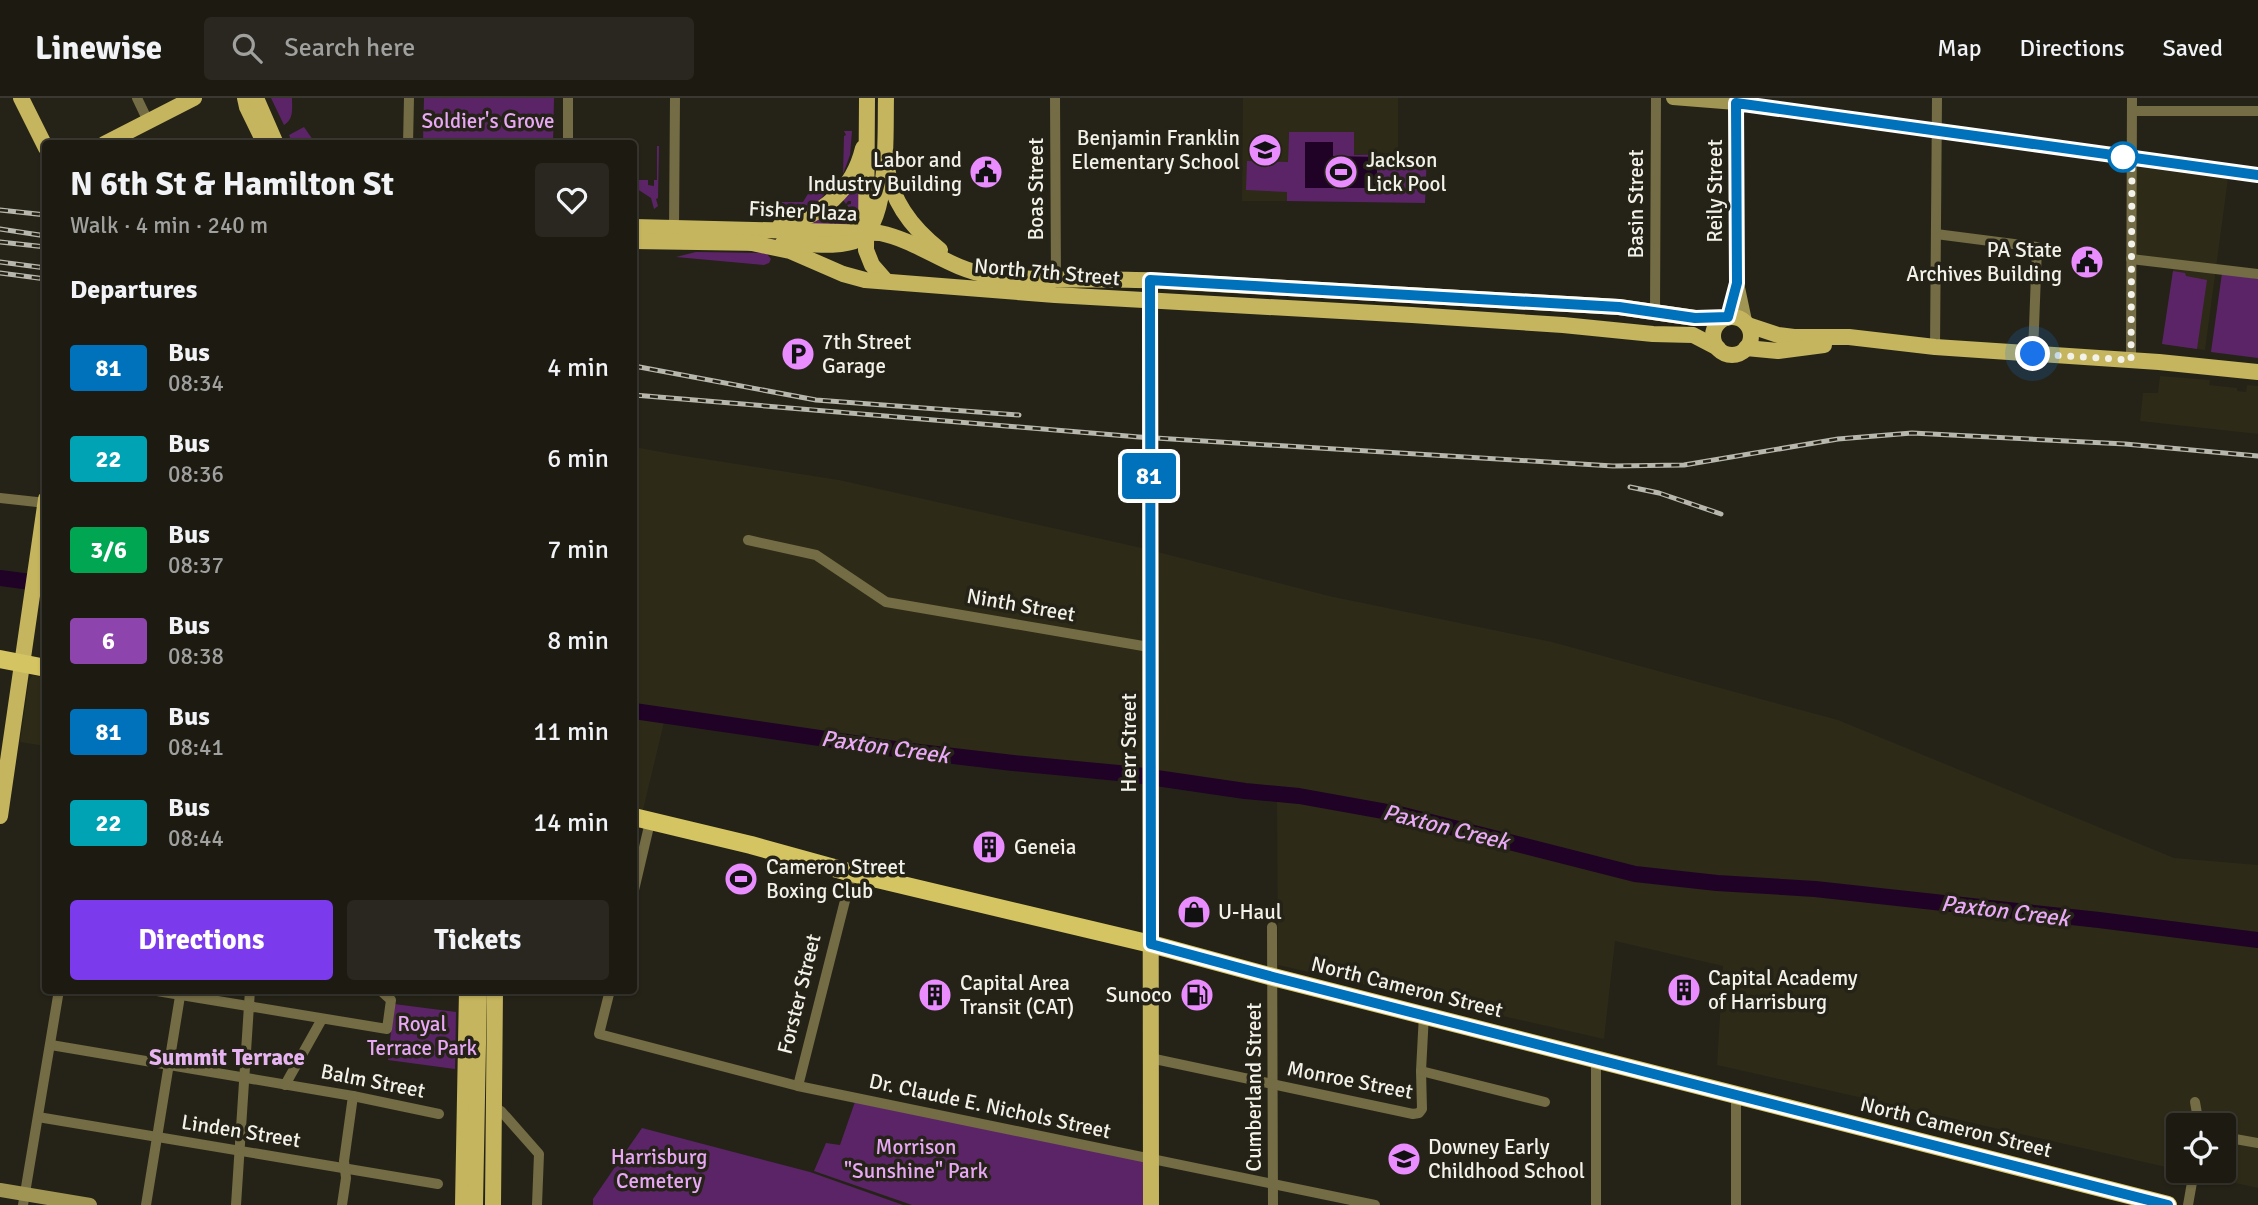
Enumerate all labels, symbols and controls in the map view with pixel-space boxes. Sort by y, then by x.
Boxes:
search box [204,17,694,80]
text: Linewise [35,28,162,69]
icon: search [228,29,266,67]
text: Search here [284,32,415,64]
text: Map [1937,33,1982,63]
text: Directions [2020,33,2125,63]
text: Saved [2163,33,2223,63]
park label: Soldier's Grove [421,108,555,134]
place label: Benjamin Franklin Elementary School [1071,125,1240,175]
school or university icon: Benjamin Franklin Elementary School [1246,131,1284,169]
street label: Boas Street [1023,138,1049,240]
street label: Reily Street [1702,139,1728,243]
unlabelled marker [2108,142,2138,172]
place label: Labor and Industry Building [807,147,962,197]
place label: Jackson Lick Pool [1366,147,1447,197]
street label: Basin Street [1623,149,1649,259]
public building icon: Labor and Industry Building [967,153,1005,191]
sports icon: Jackson Lick Pool [1322,153,1360,191]
button: heart [535,163,609,237]
text: N 6th St & Hamilton St [70,164,394,205]
street label: Fisher Plaza [748,195,858,227]
text: Walk · 4 min · 240 m [70,211,268,240]
place label: PA State Archives Building [1906,237,2062,287]
public building icon: PA State Archives Building [2068,243,2106,281]
street label: North 7th Street [973,253,1121,291]
text: Departures [70,274,197,306]
place label: 7th Street Garage [822,329,911,379]
parking icon: 7th Street Garage [779,335,817,373]
your location [2015,336,2050,371]
text: Bus [168,337,210,369]
text: 4 min [547,352,609,384]
text: 81 [96,353,121,383]
text: 08:34 [168,369,224,398]
text: Bus [168,428,210,460]
text: 6 min [547,443,609,475]
text: 22 [96,444,121,474]
line badge: 81 [1118,453,1180,499]
text: 08:36 [168,460,224,489]
text: 81 [1136,461,1162,491]
text: Bus [168,519,210,551]
text: 7 min [547,534,609,566]
text: 3/6 [90,535,127,565]
text: 08:37 [168,551,224,580]
street label: Ninth Street [965,583,1077,627]
text: Bus [168,610,210,642]
text: 8 min [547,625,609,657]
text: 6 [102,626,115,656]
text: 08:38 [168,642,224,671]
street label: Herr Street [1116,693,1142,793]
text: Bus [168,701,210,733]
text: 11 min [533,716,609,748]
text: 81 [96,717,121,747]
water label: Paxton Creek [819,724,953,771]
text: 08:41 [168,733,224,762]
text: Bus [168,792,210,824]
water label: Paxton Creek [1380,797,1514,857]
text: 14 min [533,807,609,839]
text: 22 [96,808,121,838]
text: 08:44 [168,824,224,853]
building icon: Geneia [970,828,1008,866]
place label: Geneia [1014,834,1076,860]
place label: Cameron Street Boxing Club [766,854,905,904]
sports icon: Cameron Street Boxing Club [722,860,760,898]
water label: Paxton Creek [1939,889,2073,934]
shop icon: U-Haul [1175,893,1213,931]
place label: U-Haul [1218,899,1282,925]
button: Directions [70,900,333,980]
button: Tickets [347,900,609,980]
street label: Forster Street [772,931,826,1057]
street label: North Cameron Street [1309,951,1505,1023]
place label: Capital Academy of Harrisburg [1708,965,1858,1015]
place label: Capital Area Transit (CAT) [960,970,1074,1020]
building icon: Capital Academy of Harrisburg [1665,971,1703,1009]
building icon: Capital Area Transit (CAT) [916,976,954,1014]
fuel station icon: Sunoco [1178,976,1216,1014]
place label: Sunoco [1106,982,1172,1008]
street label: Cumberland Street [1241,1003,1267,1171]
park label: Royal Terrace Park [367,1011,478,1061]
district label: Summit Terrace [149,1043,305,1072]
street label: Monroe Street [1285,1055,1415,1105]
street label: Balm Street [319,1058,427,1104]
street label: Dr. Claude E. Nichols Street [867,1068,1113,1144]
street label: North Cameron Street [1858,1091,2054,1163]
street label: Linden Street [180,1109,302,1153]
map controls [2166,1113,2236,1183]
button: locate [2166,1113,2236,1183]
park label: Morrison "Sunshine" Park [844,1134,988,1184]
place label: Downey Early Childhood School [1428,1134,1585,1184]
school or university icon: Downey Early Childhood School [1385,1140,1423,1178]
park label: Harrisburg Cemetery [611,1144,707,1194]

